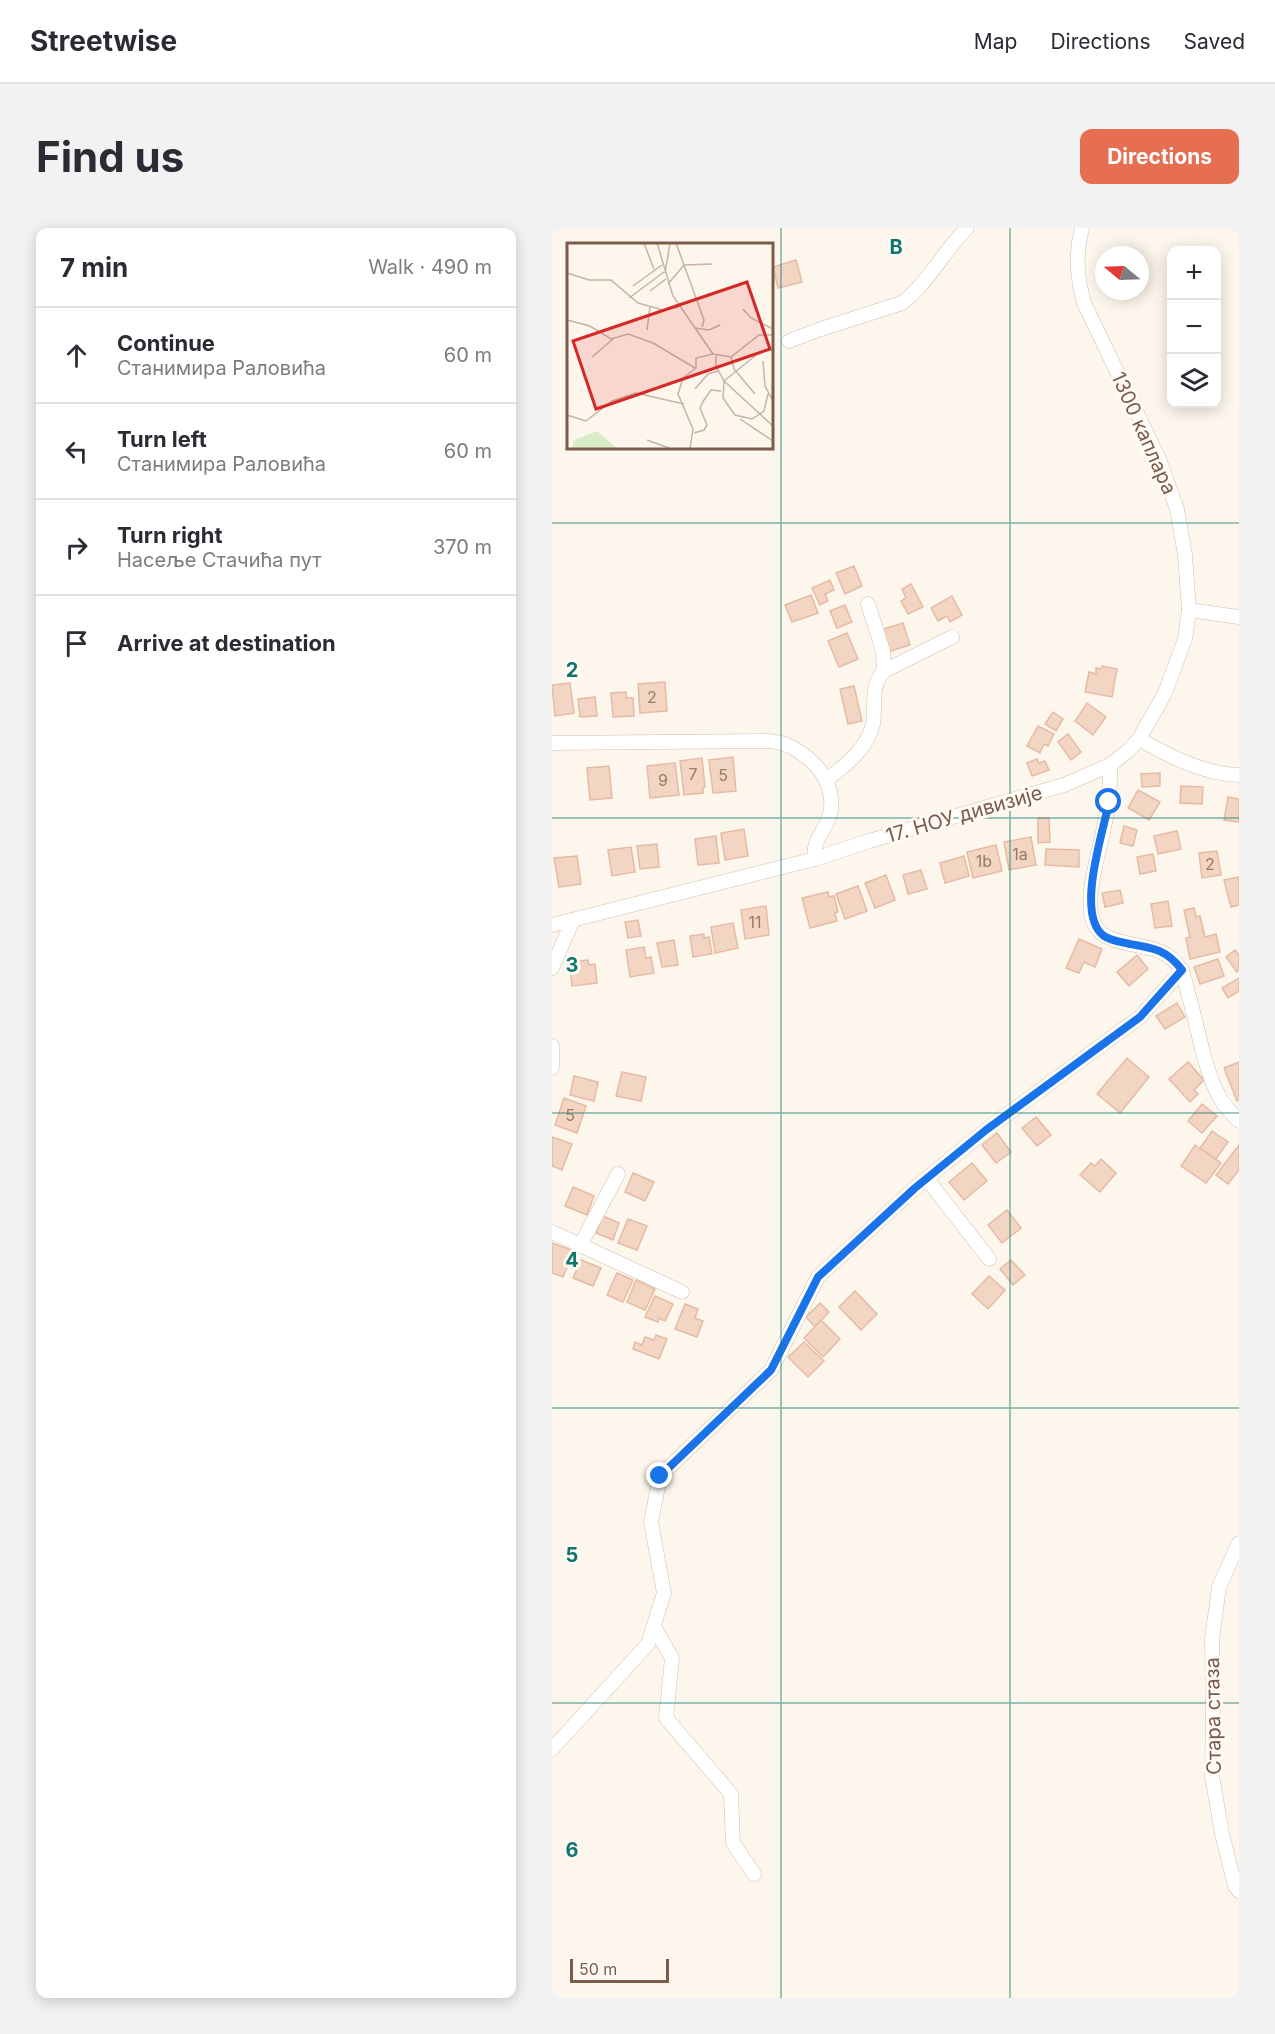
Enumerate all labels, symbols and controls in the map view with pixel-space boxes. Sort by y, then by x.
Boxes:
text: Streetwise [30,24,177,58]
text: Map [974,29,1017,54]
text: Directions [1050,29,1151,54]
text: Saved [1184,29,1245,54]
button: Directions [1080,129,1239,184]
text: Find us [36,131,184,182]
text: B [889,235,903,259]
inset map [567,243,772,448]
north arrow [1095,246,1149,300]
map controls [1167,246,1221,408]
button: + [1167,246,1221,300]
text: 7 min [60,252,128,283]
text: Walk · 490 m [368,255,492,279]
button: − [1167,300,1221,354]
text: Continue [117,330,215,356]
icon: ahead [60,339,93,372]
text: 60 m [444,343,492,367]
button: layers [1167,354,1221,408]
text: Станимира Раловића [117,356,326,380]
street label: 1300 каплара [1106,368,1182,498]
text: Turn left [117,426,207,452]
icon: left [60,435,93,468]
text: 60 m [444,439,492,463]
text: Станимира Раловића [117,452,326,476]
text: Turn right [117,522,223,548]
icon: right [60,531,93,564]
text: 370 m [433,535,492,559]
text: Насеље Стачића пут [117,548,321,572]
icon: arrive [60,627,93,660]
text: Arrive at destination [117,630,336,656]
text: 2 [566,658,578,682]
house number: 2 [647,687,657,707]
house number: 7 [688,764,698,784]
house number: 5 [718,765,728,785]
house number: 9 [658,770,668,790]
street label: 17. НОУ дивизије [883,780,1045,848]
route start [1095,788,1121,814]
house number: 1a [1012,844,1028,864]
house number: 1b [976,851,992,871]
house number: 2 [1205,854,1215,874]
house number: 11 [748,912,762,932]
text: 3 [566,953,578,977]
house number: 5 [565,1105,575,1125]
text: 4 [565,1248,579,1272]
route end [646,1462,672,1488]
text: 5 [566,1543,578,1567]
street label: Стара стаза [1200,1657,1226,1775]
text: 6 [566,1838,579,1862]
scale bar [570,1956,669,1984]
text: 50 m [579,1959,617,1979]

